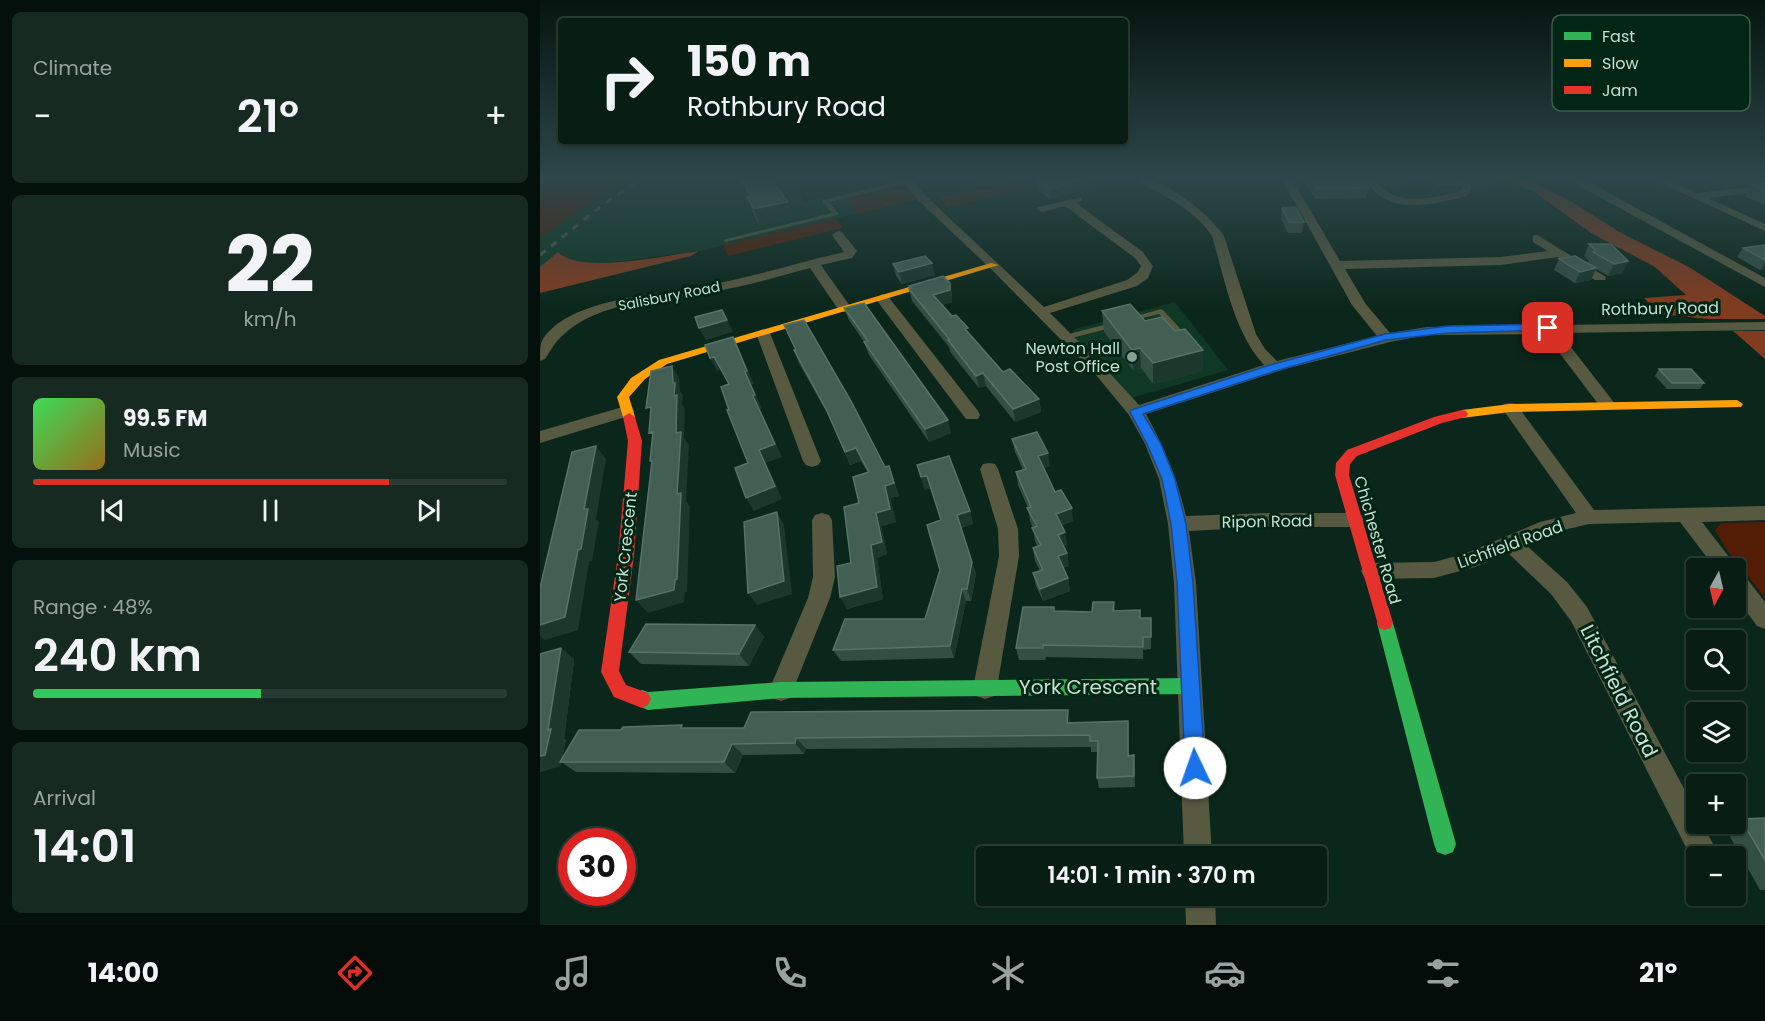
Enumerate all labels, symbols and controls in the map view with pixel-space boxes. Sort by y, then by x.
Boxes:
legend [1552,15,1750,111]
text: Fast [1602,25,1635,48]
text: 150 m [687,32,811,91]
icon: right [588,42,666,120]
text: Slow [1602,52,1639,75]
text: Climate [33,54,112,82]
text: Jam [1602,79,1638,102]
text: 21° [237,85,299,148]
text: Rothbury Road [687,88,886,125]
text: − [33,93,51,140]
text: + [484,93,507,140]
text: 22 [225,210,315,319]
street label: Salisbury Road [616,276,722,316]
street label: Rothbury Road [1601,296,1719,321]
pin [1522,302,1573,353]
text: km/h [243,305,297,333]
icon: arrive [1531,311,1564,344]
place label: Newton Hall Post Office [1025,337,1120,378]
marker: Newton Hall Post Office [1125,350,1139,364]
text: 99.5 FM [123,403,207,434]
text: Music [123,436,181,464]
street label: Chichester Road [1348,473,1407,607]
street label: York Crescent [608,491,643,603]
icon: previous [96,494,129,527]
icon: pause [254,494,287,527]
icon: next [412,494,445,527]
street label: Ripon Road [1221,509,1313,534]
street label: Lichfield Road [1454,515,1566,574]
north arrow [1686,558,1746,618]
map controls [1686,558,1746,906]
text: Range · 48% [33,593,153,621]
street label: Litchfield Road [1574,620,1664,762]
text: 240 km [33,624,202,687]
button: search [1686,630,1746,690]
street label: York Crescent [1019,673,1157,701]
button: layers [1686,702,1746,762]
position arrow [1163,736,1227,800]
button: + [1686,774,1746,834]
text: Arrival [33,784,96,812]
text: 14:01 [33,815,136,878]
speed limit sign: 30 [558,828,636,906]
button: − [1686,846,1746,906]
text: 14:01 · 1 min · 370 m [1048,860,1255,891]
icon: directions [334,952,376,994]
icon: music [552,952,594,994]
icon: phone [769,952,811,994]
icon: climate [987,952,1029,994]
icon: car [1204,952,1246,994]
icon: filters [1422,952,1464,994]
text: 14:00 [88,954,159,991]
text: 21° [1639,954,1677,991]

